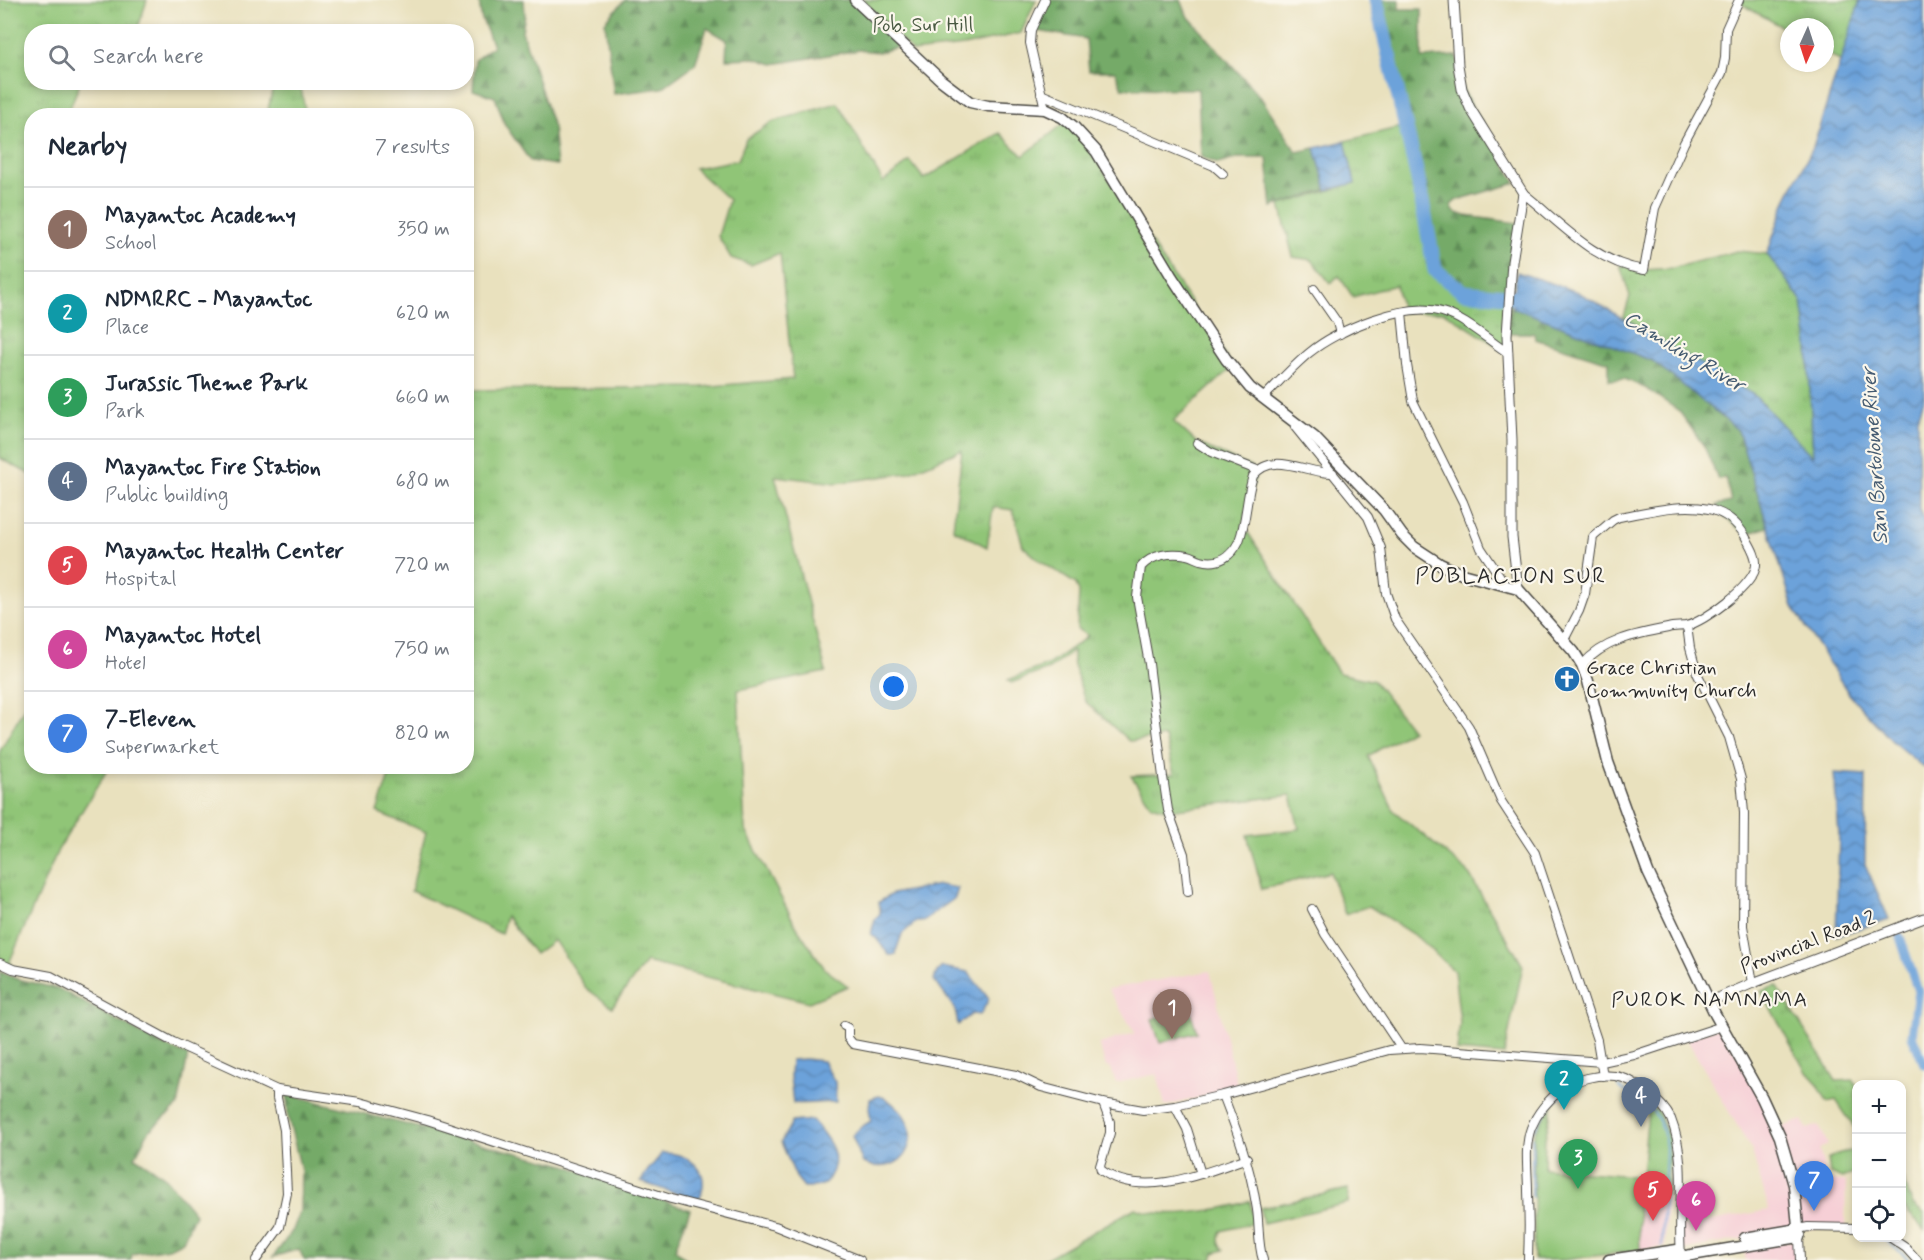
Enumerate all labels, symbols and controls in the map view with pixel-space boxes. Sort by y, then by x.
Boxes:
park label: Pob. Sur Hill [873,12,974,39]
north arrow [1780,18,1834,72]
search box [24,24,474,90]
icon: search [45,41,78,74]
text: Search here [93,43,204,71]
text: Nearby [48,130,127,164]
text: 7 results [375,134,450,161]
text: Mayantoc Academy [105,202,296,230]
text: 1 [63,216,72,243]
text: 350 m [397,216,450,243]
text: School [105,230,157,257]
text: NDMRRC - Mayantoc [105,286,312,314]
text: 2 [63,300,72,327]
text: 620 m [396,300,450,327]
water label: Camiling River [1617,305,1752,402]
text: Place [105,314,149,341]
water label: San Bartolome River [1855,364,1895,545]
text: Jurassic Theme Park [105,370,308,398]
text: 3 [63,384,72,411]
text: 660 m [395,384,450,411]
text: Park [105,398,145,425]
text: Mayantoc Fire Station [105,454,321,482]
text: 4 [62,468,73,495]
text: 680 m [395,468,450,495]
text: Public building [105,482,228,509]
text: Mayantoc Health Center [105,538,344,566]
text: 5 [62,552,74,579]
text: 720 m [394,552,450,579]
district label: POBLACION SUR [1415,563,1607,591]
text: Hospital [105,566,176,593]
text: Mayantoc Hotel [105,622,261,650]
text: 6 [62,636,73,663]
text: 750 m [394,636,450,663]
text: Hotel [105,650,146,677]
place label: Grace Christian Community Church [1586,655,1757,705]
church icon: Grace Christian Community Church [1552,664,1582,694]
your location [879,672,908,701]
text: 7-Eleven [105,706,195,734]
text: 7 [61,720,74,747]
text: 820 m [395,720,450,747]
text: Supermarket [105,734,219,761]
street label: Provincial Road 2 [1736,905,1880,981]
district label: PUROK NAMNAMA [1611,986,1809,1014]
pin: 1 [1152,990,1192,1039]
pin: 2 [1544,1060,1584,1110]
pin: 4 [1622,1078,1660,1127]
map controls [1852,1080,1906,1242]
button: + [1852,1080,1906,1134]
button: − [1852,1134,1906,1188]
pin: 3 [1558,1140,1598,1189]
pin: 7 [1794,1162,1834,1211]
pin: 5 [1634,1172,1672,1221]
pin: 6 [1676,1182,1716,1231]
button: locate [1852,1188,1906,1242]

